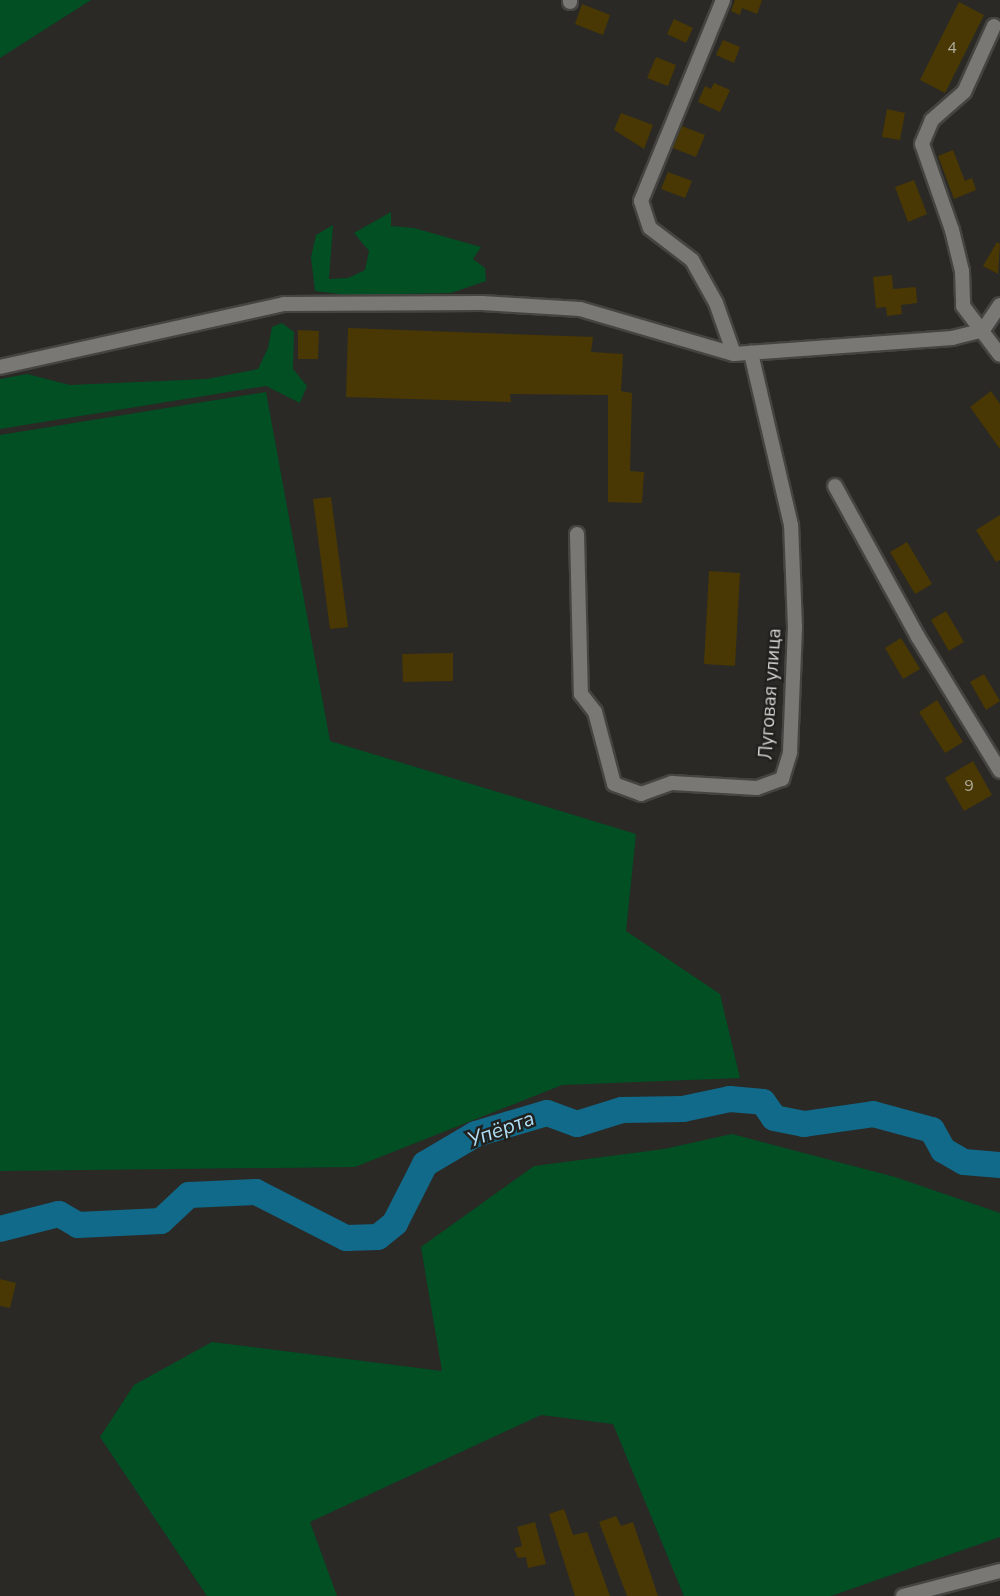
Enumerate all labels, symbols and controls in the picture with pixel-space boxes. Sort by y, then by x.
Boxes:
house number: 4 [947,38,957,58]
street label: Луговая улица [755,627,787,761]
house number: 9 [964,776,974,796]
water label: Упёрта [464,1105,538,1153]

